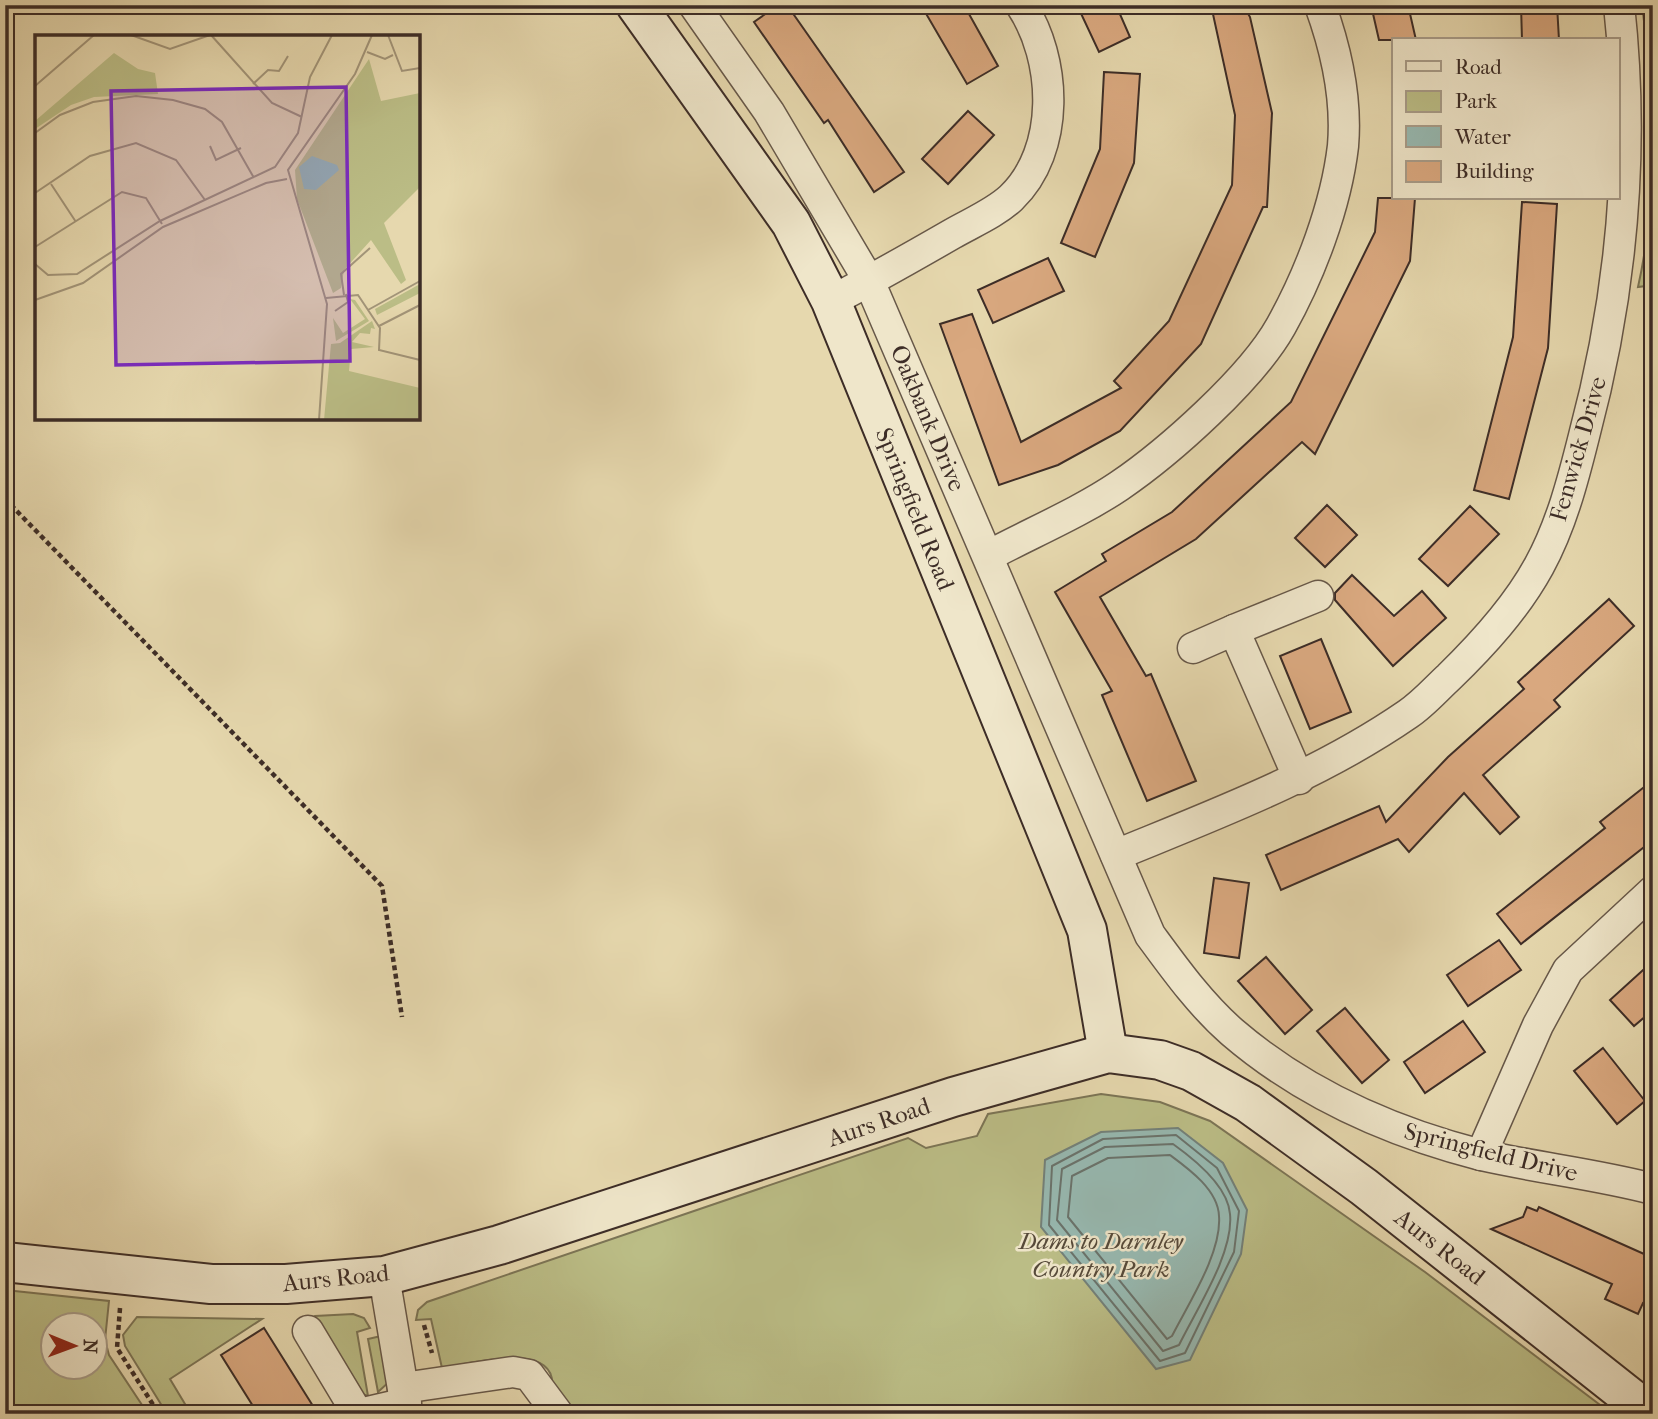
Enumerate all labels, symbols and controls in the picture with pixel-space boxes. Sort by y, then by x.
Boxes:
inset map [35,35,420,420]
legend [1392,38,1620,200]
text: Road [1455,55,1502,79]
text: Park [1455,89,1497,113]
text: Water [1454,125,1511,149]
text: Building [1455,159,1534,183]
street label: Oakbank Drive [885,341,971,495]
street label: Fenwick Drive [1544,373,1612,525]
street label: Springfield Road [870,424,961,595]
street label: Aurs Road [823,1091,935,1153]
street label: Springfield Drive [1401,1117,1581,1187]
street label: Aurs Road [1389,1203,1491,1291]
park label: Dams to Darnley Country Park [1017,1227,1184,1283]
street label: Aurs Road [281,1258,391,1298]
north arrow [38,1310,108,1380]
text: N [79,1339,101,1354]

